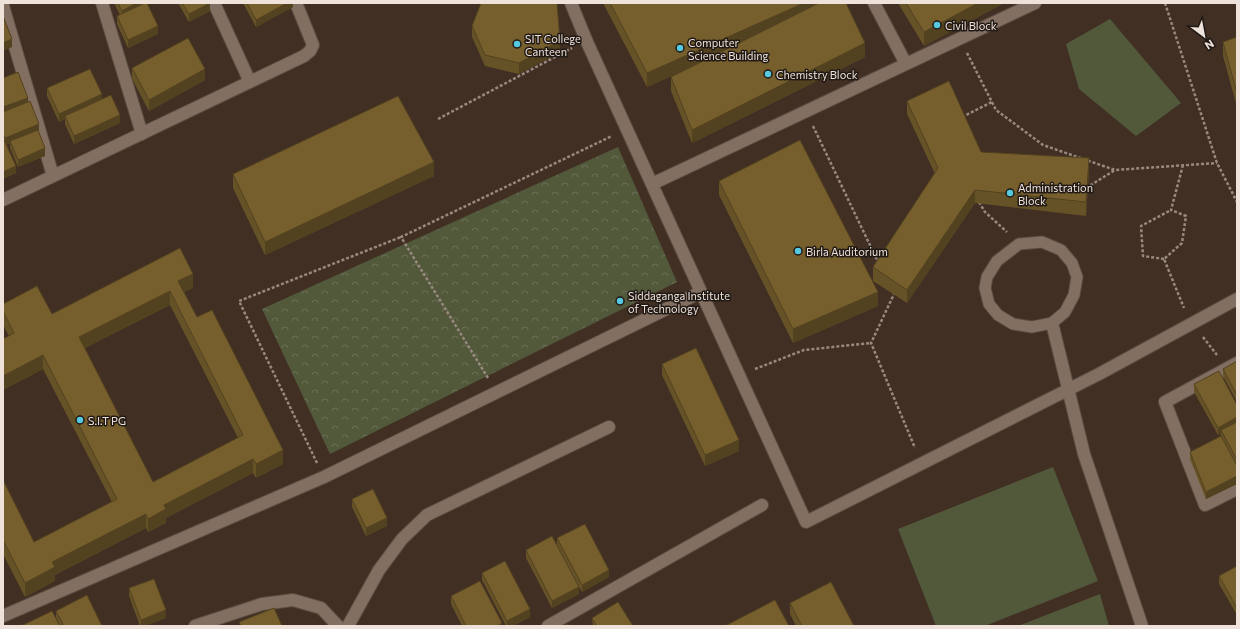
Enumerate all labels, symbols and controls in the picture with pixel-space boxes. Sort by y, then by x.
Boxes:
north arrow [1184,16,1224,56]
place label: Civil Block [945,19,997,32]
marker: Civil Block [932,20,942,30]
place label: SIT College Canteen [525,32,581,58]
place label: Computer Science Building [688,36,769,62]
text: N [1203,37,1217,53]
marker: SIT College Canteen [512,39,522,49]
marker: Computer Science Building [675,43,685,53]
place label: Chemistry Block [776,68,858,81]
marker: Chemistry Block [763,69,773,79]
place label: Administration Block [1018,181,1093,207]
marker: Administration Block [1005,188,1015,198]
place label: Birla Auditorium [806,245,888,258]
marker: Birla Auditorium [793,246,803,256]
place label: Siddaganga Institute of Technology [628,289,730,315]
marker: Siddaganga Institute of Technology [615,296,625,306]
place label: S.I.T PG [88,414,126,427]
marker: S.I.T PG [75,415,85,425]

